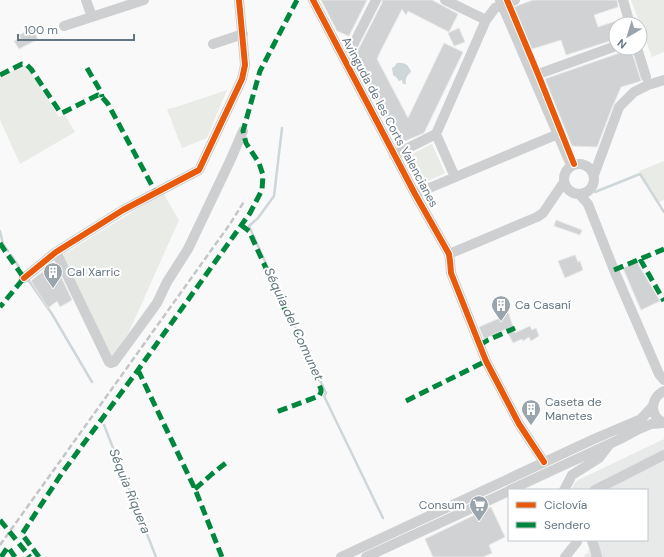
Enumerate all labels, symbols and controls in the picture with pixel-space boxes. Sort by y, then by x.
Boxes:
scale bar [18,16,134,42]
north arrow [608,16,648,56]
text: 100 m [24,22,58,38]
street label: Avinguda de les Corts Valencianes [338,34,442,210]
text: N [614,36,629,52]
building icon: Cal Xarric [42,261,64,289]
place label: Cal Xarric [67,264,120,280]
water label: Séquia del Comunet [260,265,328,384]
building icon: Ca Casaní [490,294,512,322]
place label: Ca Casaní [515,297,571,313]
place label: Caseta de Manetes [545,394,602,424]
building icon: Caseta de Manetes [520,398,542,426]
water label: Séquia Riquera [105,446,155,536]
legend [508,489,648,541]
supermarket icon: Consum [468,494,490,522]
place label: Consum [419,497,465,513]
text: Ciclovía [544,497,587,513]
text: Sendero [544,517,590,533]

